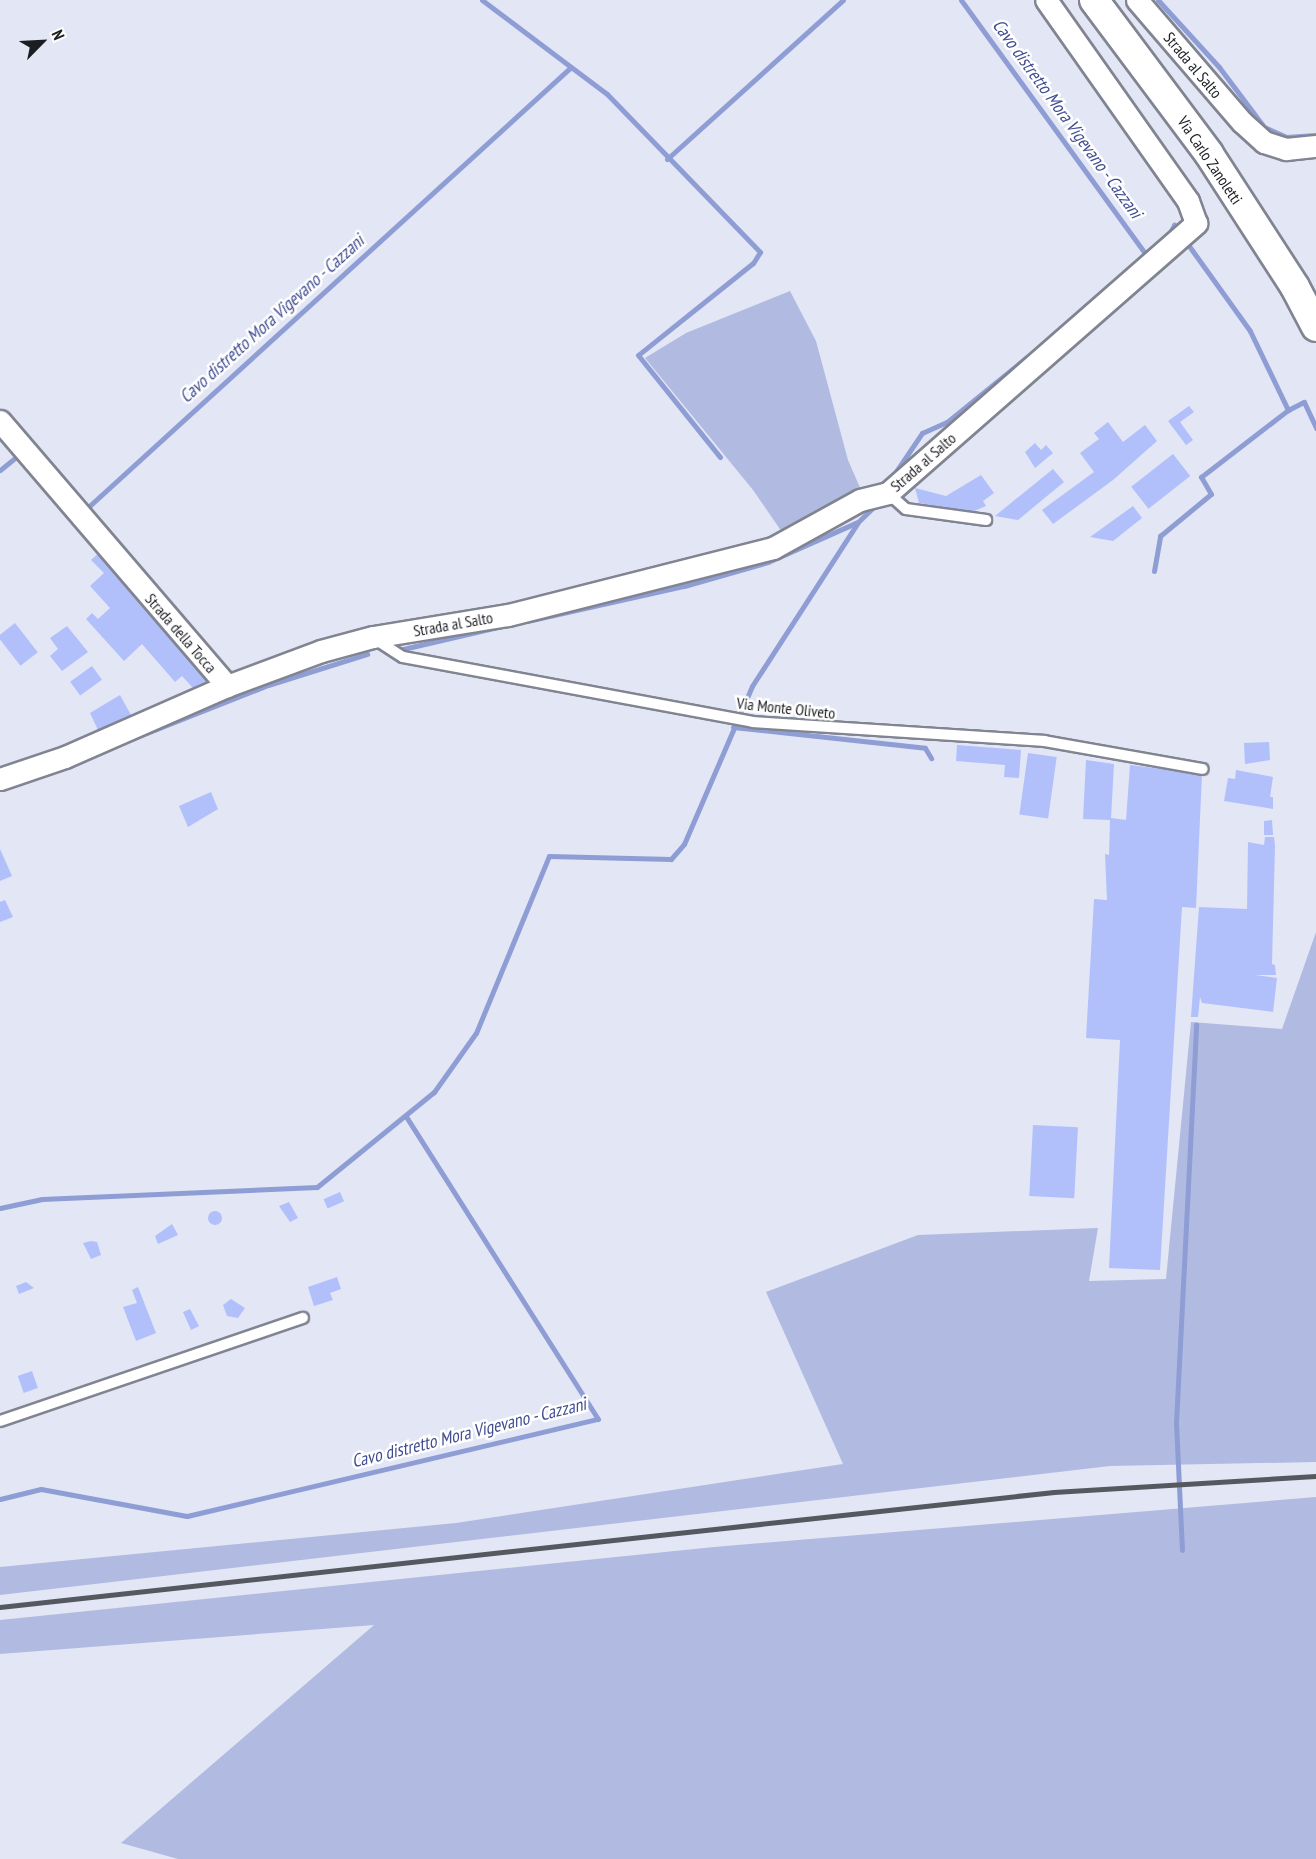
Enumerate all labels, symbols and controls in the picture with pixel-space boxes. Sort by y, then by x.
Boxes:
north arrow [12,12,72,72]
water label: Cavo distretto Mora Vigevano - Cazzani [987,15,1147,223]
text: N [48,27,69,43]
street label: Strada al Salto [1160,28,1226,102]
street label: Via Carlo Zanoletti [1173,112,1247,208]
water label: Cavo distretto Mora Vigevano - Cazzani [175,230,369,408]
street label: Strada al Salto [886,428,960,496]
street label: Strada della Tocca [141,589,221,677]
street label: Strada al Salto [412,608,494,640]
street label: Via Monte Oliveto [736,693,836,723]
water label: Cavo distretto Mora Vigevano - Cazzani [349,1393,589,1473]

